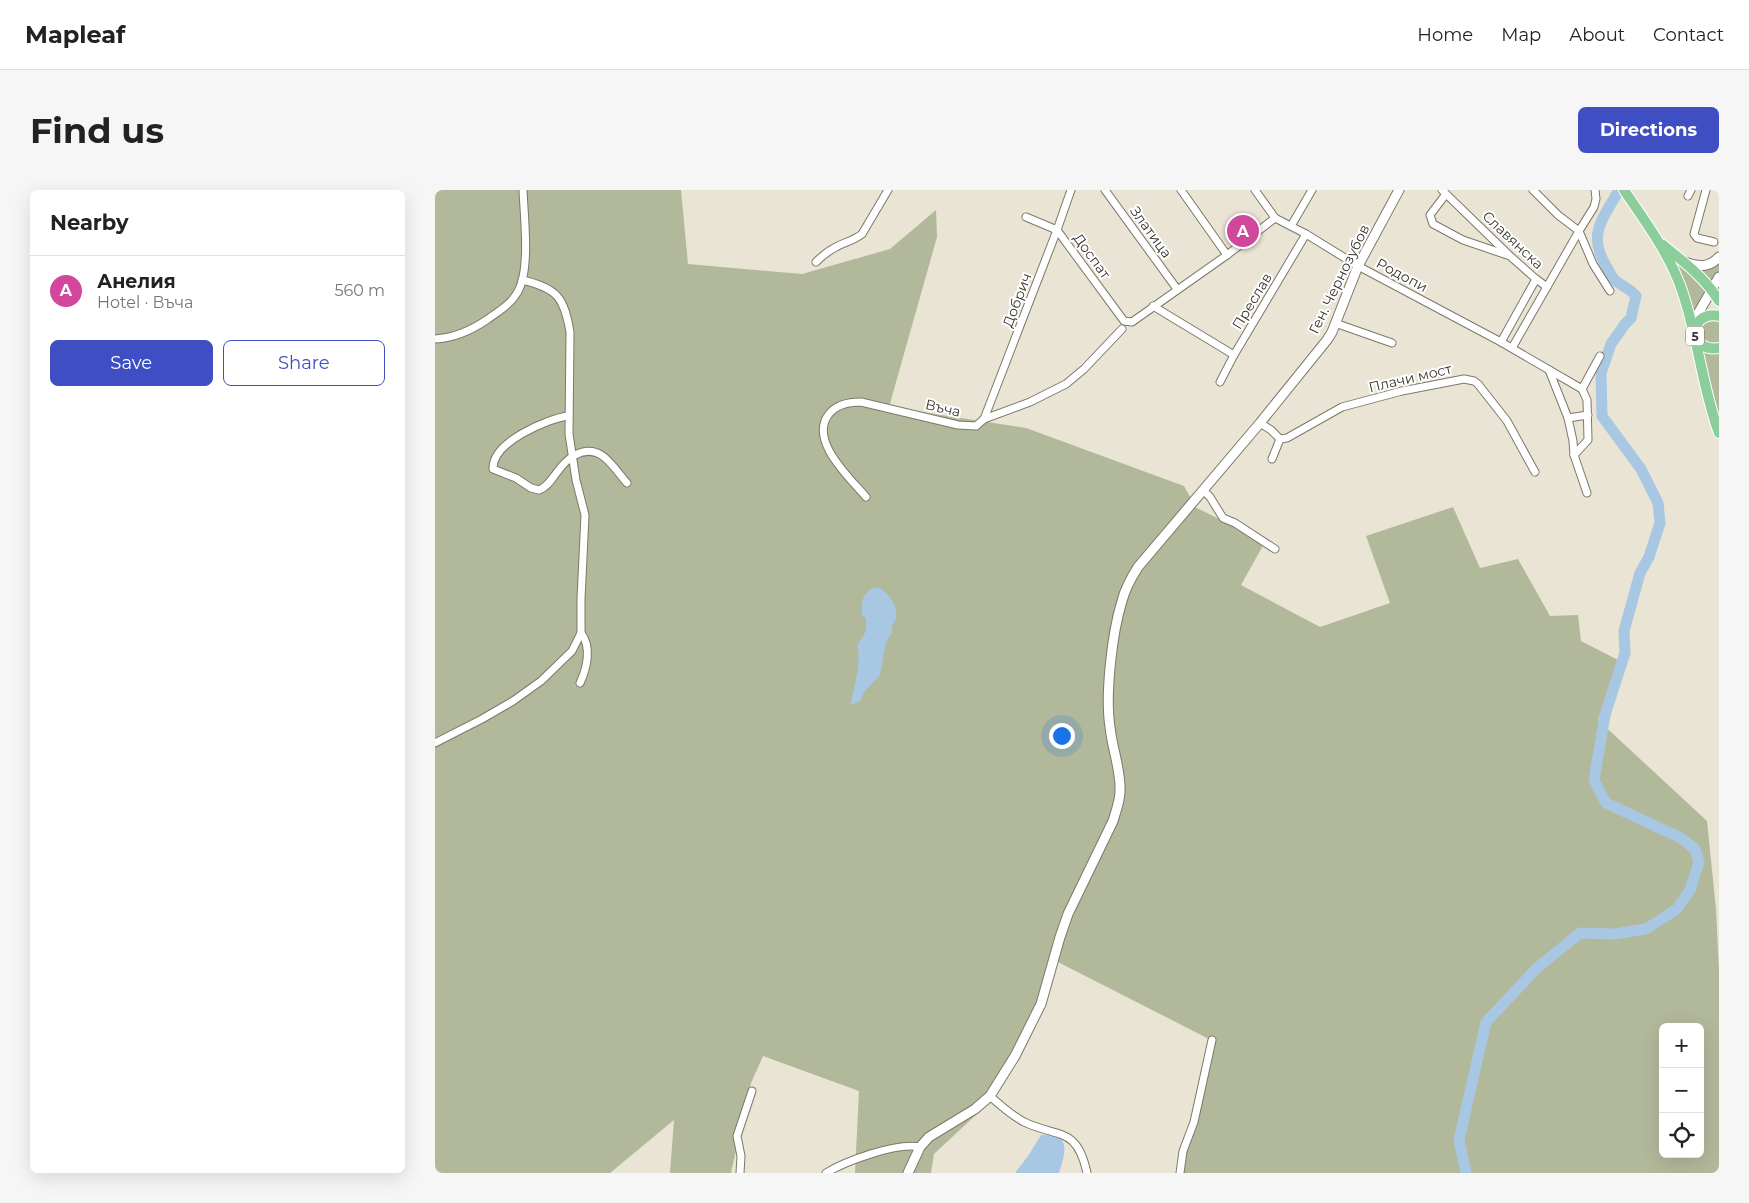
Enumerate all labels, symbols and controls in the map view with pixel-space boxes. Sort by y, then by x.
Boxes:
text: Mapleaf [25,20,125,49]
text: Home [1417,24,1473,46]
text: Map [1501,24,1541,46]
text: About [1569,24,1625,46]
text: Contact [1653,24,1724,46]
button: Directions [1578,107,1719,153]
text: Find us [30,109,164,152]
street label: Златица [1126,203,1176,261]
street label: Славянска [1479,207,1547,273]
text: Nearby [50,210,129,235]
pin: A [1227,212,1259,250]
street label: Ген. Чернозубов [1305,221,1373,337]
street label: Доспат [1069,230,1115,283]
street label: Родопи [1373,254,1431,296]
street label: Преслав [1228,269,1276,333]
text: Анелия [97,270,176,293]
street label: Добрич [998,270,1036,330]
text: A [60,281,72,300]
text: 560 m [334,281,385,300]
text: Hotel · Въча [97,293,193,312]
road number: 5 [1686,326,1704,346]
button: Save [50,340,213,386]
button: Share [223,340,385,386]
street label: Плачи мост [1367,360,1454,396]
street label: Въча [924,395,962,421]
your location [1049,723,1075,749]
map controls [1659,1023,1704,1158]
button: + [1659,1023,1704,1068]
button: − [1659,1068,1704,1113]
button: locate [1659,1113,1704,1158]

